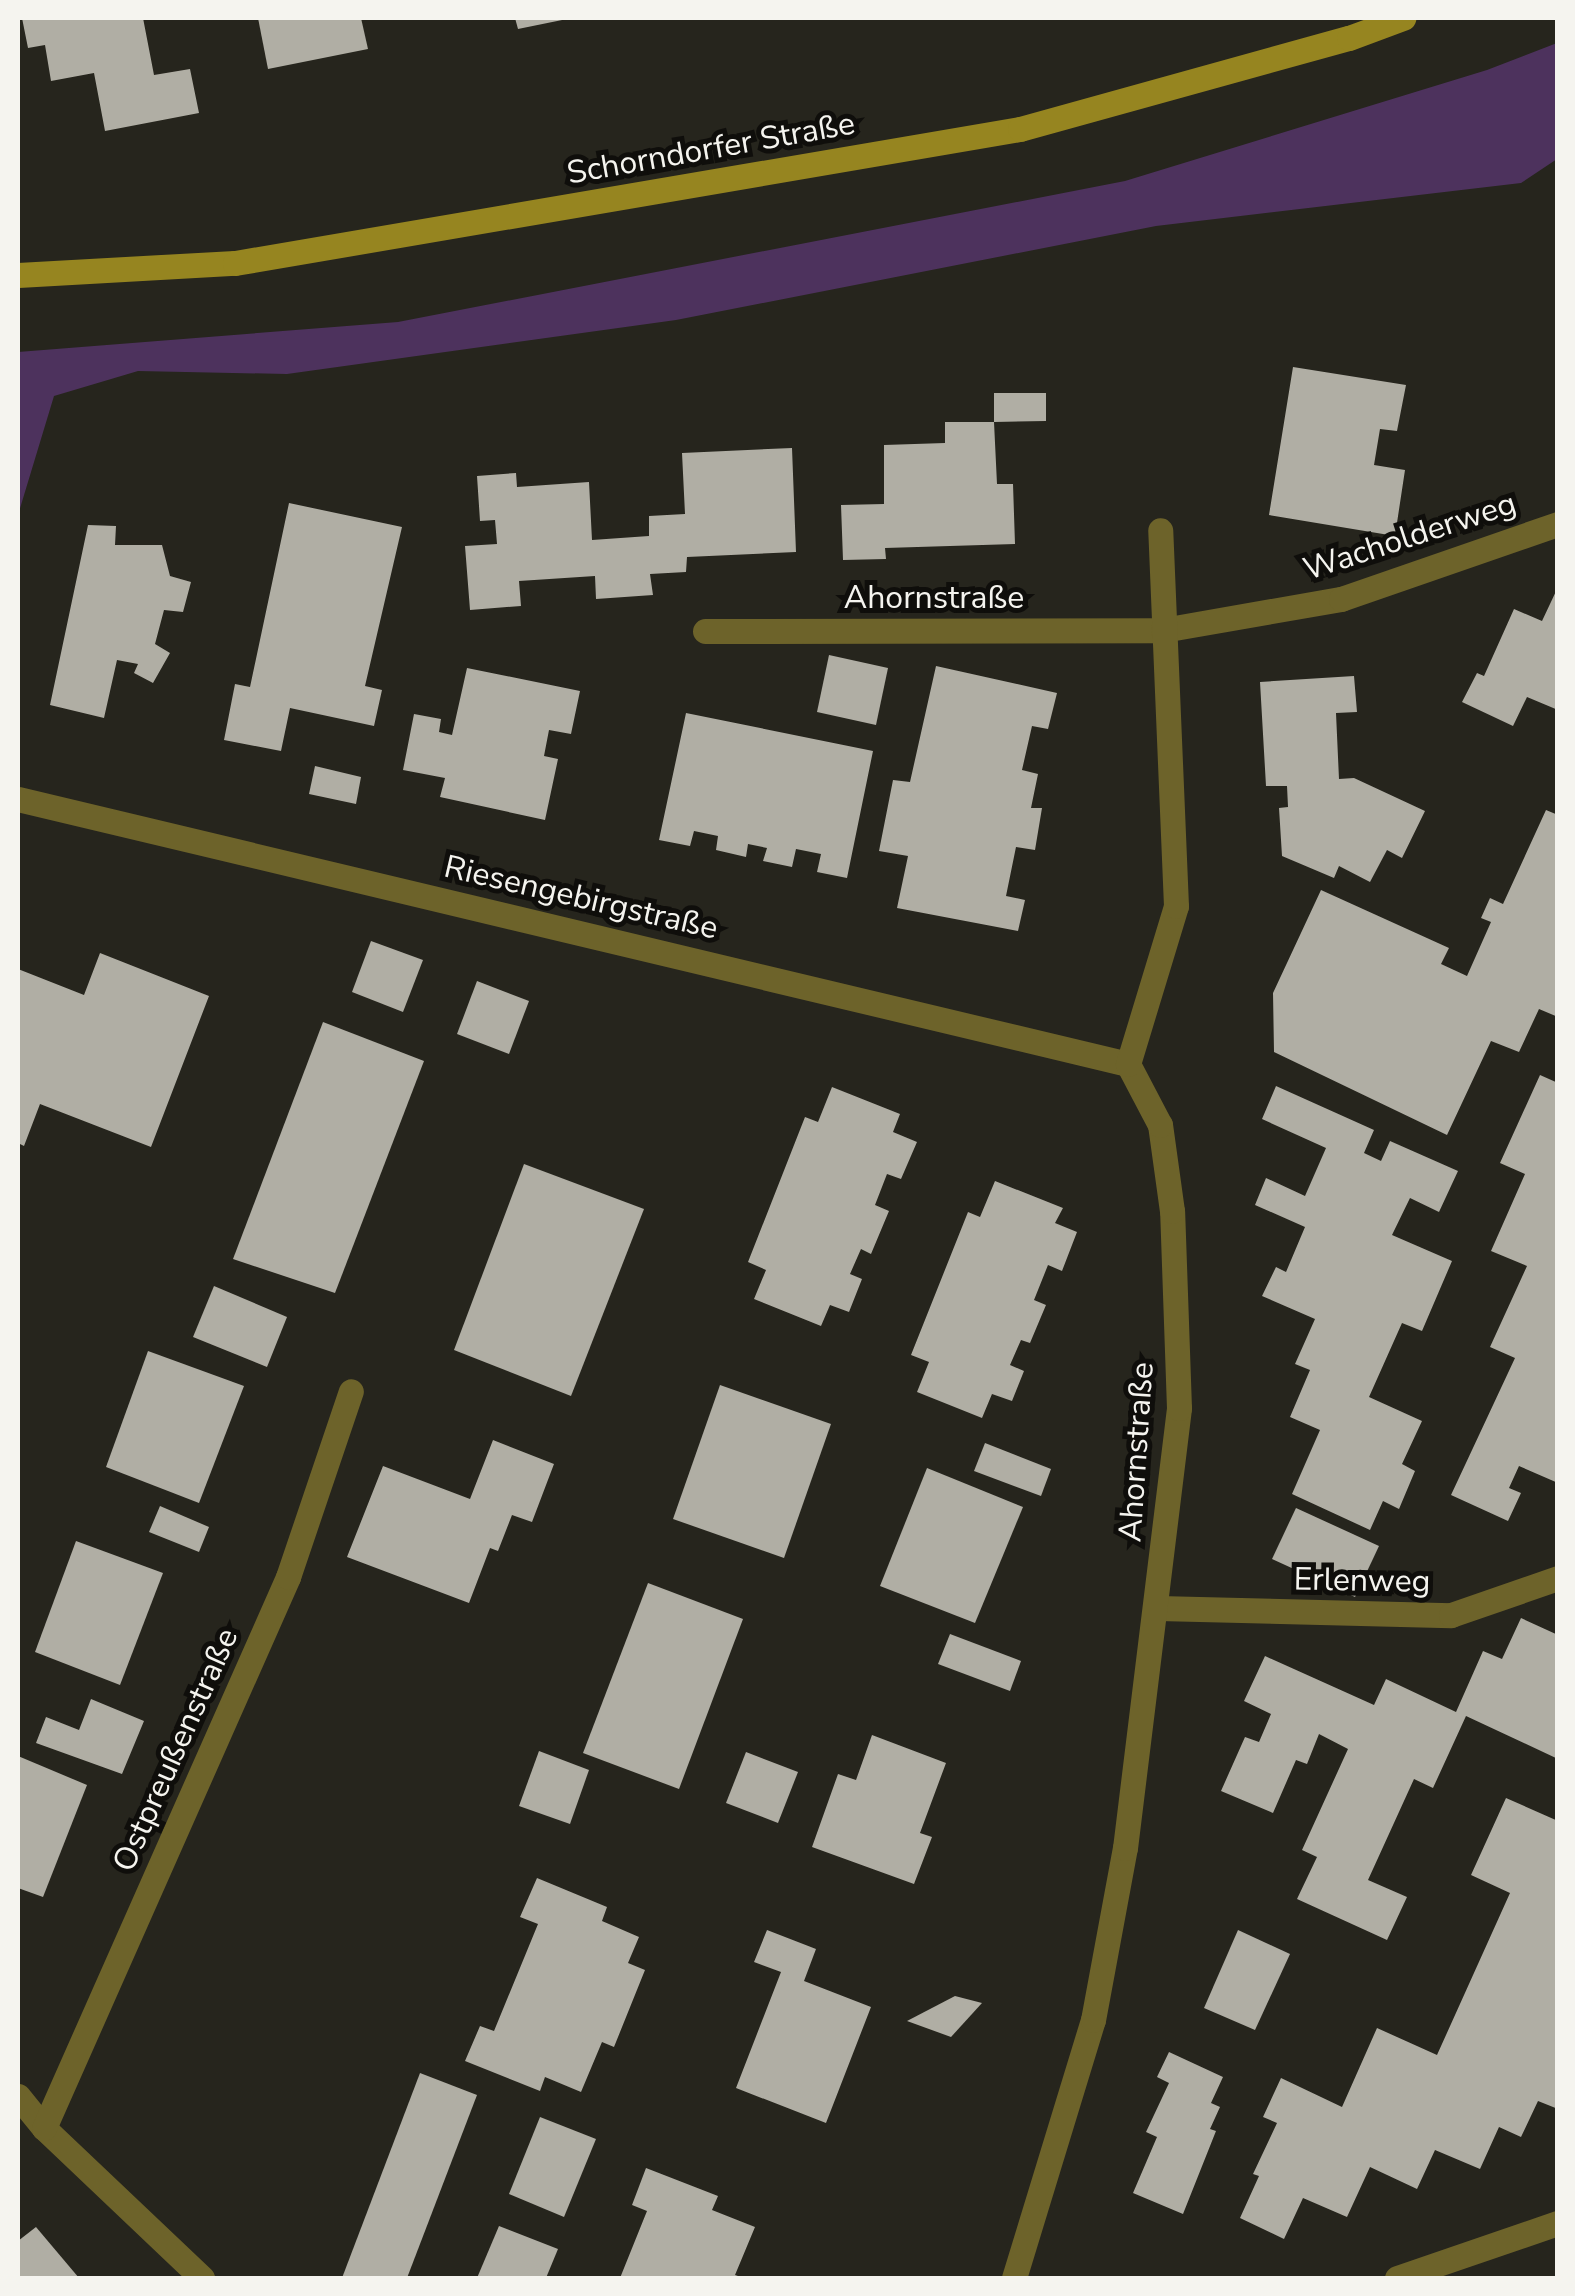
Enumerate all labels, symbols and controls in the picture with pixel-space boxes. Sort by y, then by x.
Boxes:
street label: Schorndorfer Straße [564,105,858,193]
street label: Wacholderweg [1299,485,1521,589]
street label: Ahornstraße [844,579,1024,617]
street label: Riesengebirgstraße [440,848,722,948]
street label: Ahornstraße [1112,1361,1162,1543]
street label: Erlenweg [1293,1561,1431,1601]
street label: Ostpreußenstraße [105,1622,247,1878]

